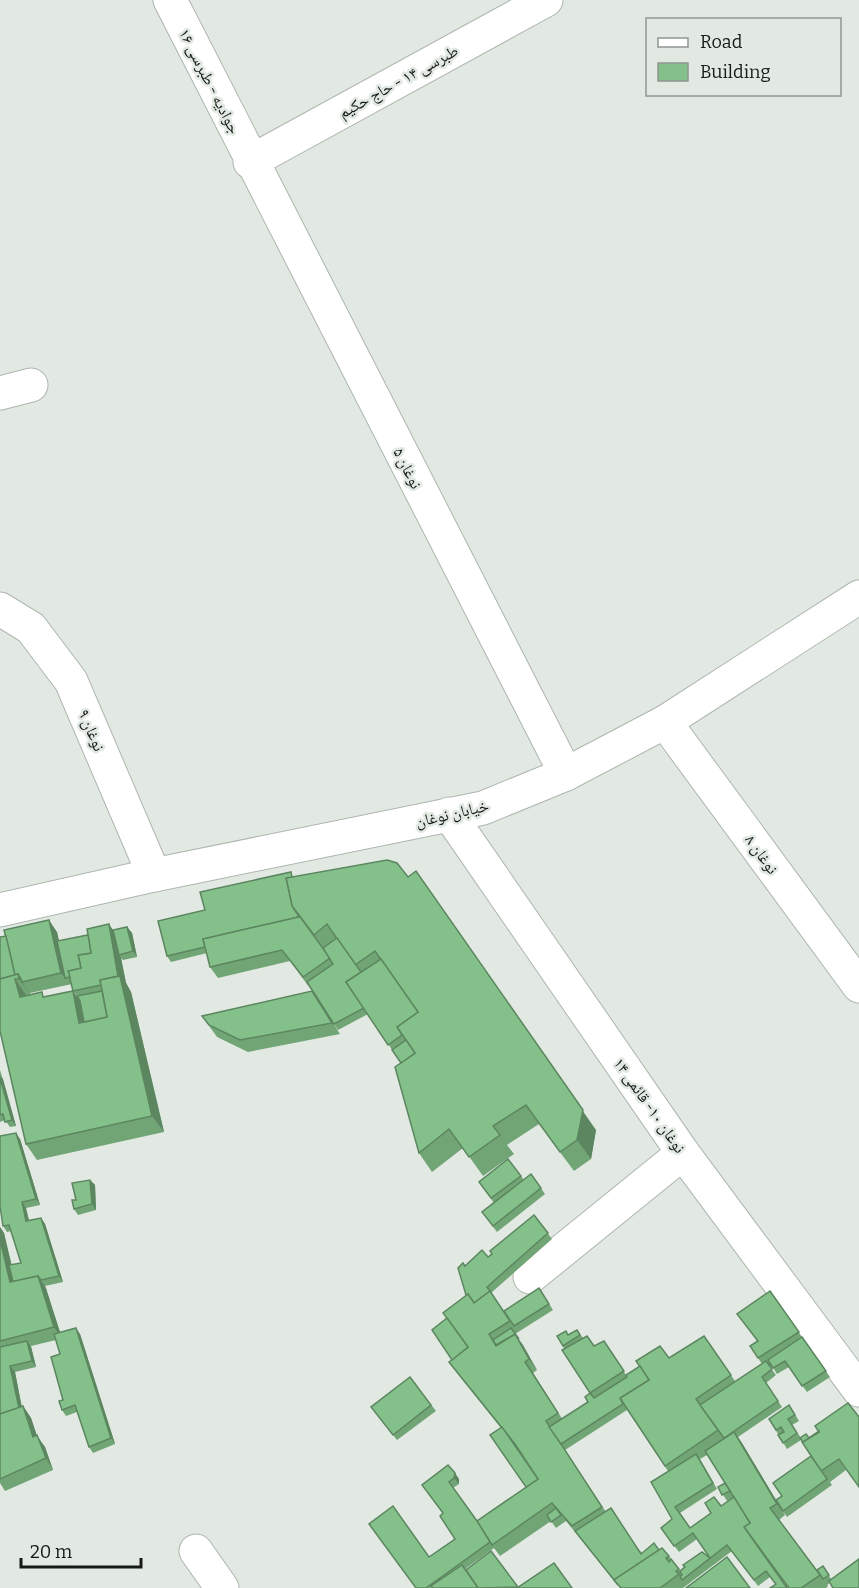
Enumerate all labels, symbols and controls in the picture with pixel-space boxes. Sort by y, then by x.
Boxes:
legend [646,18,841,96]
street label: جوادیه - طبرسی ۱۶ [174,26,244,137]
text: Road [700,31,743,53]
street label: طبرسی ۱۴ - حاج حکیم [335,41,462,123]
text: Building [700,61,771,83]
street label: نوغان ۵ [388,444,426,492]
street label: نوغان ۹ [73,706,109,754]
street label: خیابان نوغان [414,796,491,832]
street label: نوغان ۸ [740,831,782,878]
street label: نوغان ۱۰- قائمی ۱۴ [609,1054,689,1157]
scale bar [21,1531,141,1569]
text: 20 m [30,1541,72,1563]

